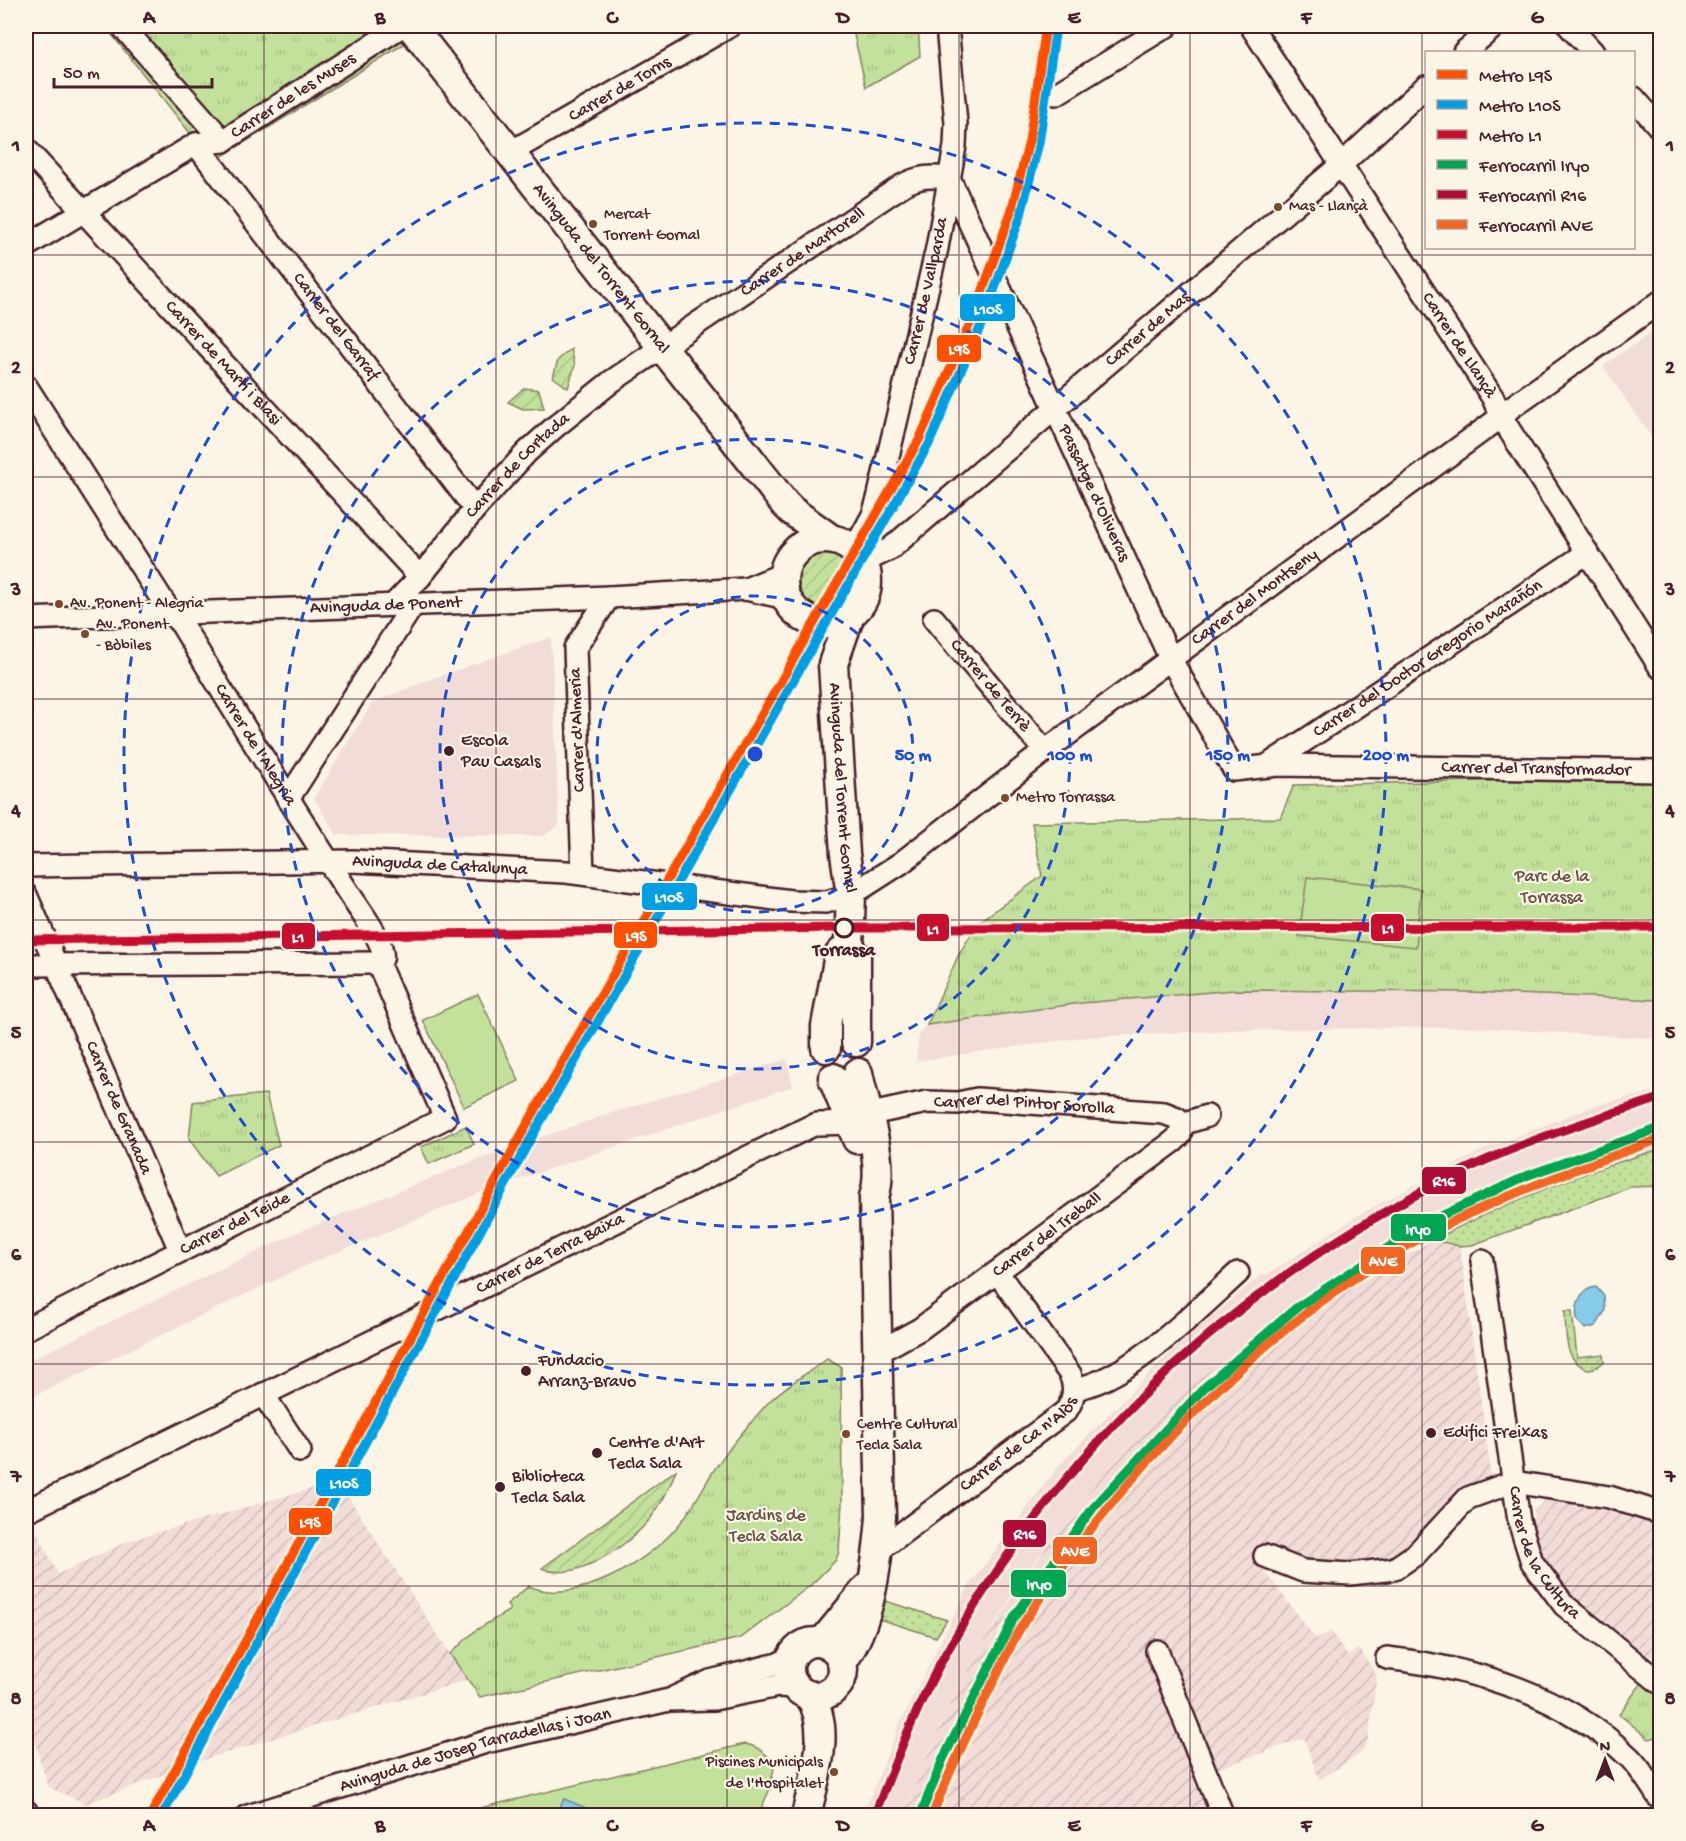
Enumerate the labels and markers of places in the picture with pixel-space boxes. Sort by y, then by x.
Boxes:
place label: Mas - Llançà [1289,198,1369,217]
marker: Mas - Llançà [1272,201,1284,213]
place label: Mercat Torrent Gornal [603,206,700,246]
marker: Mercat Torrent Gornal [587,218,599,230]
place label: Av. Ponent - Alegria [70,595,204,614]
marker: Av. Ponent - Alegria [53,598,65,610]
place label: Av. Ponent - Bòbiles [96,616,170,656]
marker: Av. Ponent - Bòbiles [79,628,91,640]
place label: Escola Pau Casals [460,731,542,773]
marker: Escola Pau Casals [442,744,456,758]
centre of rings [745,744,765,764]
place label: Metro Torrassa [1016,789,1116,808]
marker: Metro Torrassa [999,792,1011,804]
marker: Torrassa [834,918,854,938]
place label: Torrassa [811,941,876,962]
place label: Fundacio Arranz-Bravo [537,1351,636,1393]
marker: Fundacio Arranz-Bravo [519,1364,533,1378]
place label: Centre Cultural Tecla Sala [856,1416,958,1456]
place label: Edifici Freixas [1443,1423,1549,1444]
marker: Edifici Freixas [1424,1426,1438,1440]
marker: Centre Cultural Tecla Sala [840,1428,852,1440]
place label: Centre d'Art Tecla Sala [608,1433,705,1475]
marker: Centre d'Art Tecla Sala [590,1446,604,1460]
place label: Biblioteca Tecla Sala [511,1467,586,1509]
marker: Biblioteca Tecla Sala [493,1480,507,1494]
place label: Piscines Municipals de l'Hospitalet [705,1754,824,1794]
marker: Piscines Municipals de l'Hospitalet [828,1766,840,1778]

